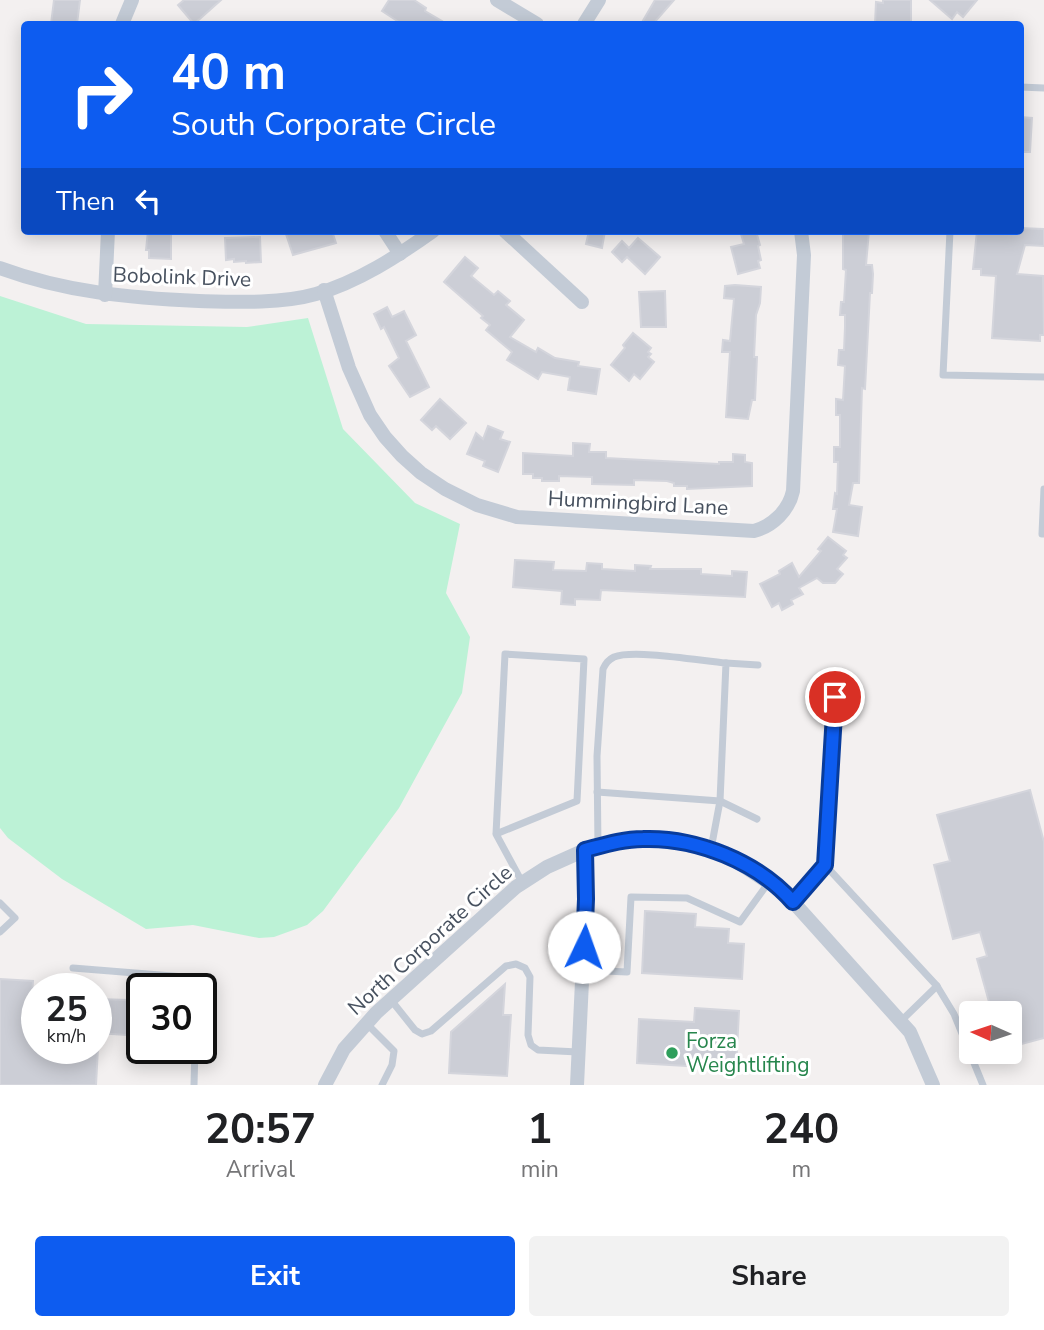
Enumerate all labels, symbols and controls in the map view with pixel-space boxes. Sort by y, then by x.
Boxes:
text: 40 m [171,39,286,106]
icon: right [56,49,147,140]
text: South Corporate Circle [171,103,496,146]
icon: left [129,182,167,220]
text: Then [56,184,115,219]
street label: Bobolink Drive [112,261,252,293]
street label: Hummingbird Lane [547,484,729,522]
pin [805,667,865,727]
icon: arrive [816,678,854,716]
street label: North Corporate Circle [342,859,518,1021]
position arrow [547,910,621,984]
speed limit sign: 30 [126,973,217,1064]
text: 25 [45,986,88,1033]
north arrow [959,1001,1022,1064]
map controls [959,1001,1022,1064]
text: km/h [47,1024,86,1048]
place label: Forza Weightlifting [686,1027,810,1079]
marker: Forza Weightlifting [664,1045,680,1061]
text: 20:57 [205,1101,316,1158]
text: 1 [527,1101,552,1158]
text: 240 [764,1101,839,1158]
text: Arrival [226,1154,295,1185]
text: min [521,1154,559,1185]
text: m [792,1154,811,1185]
button: Exit [35,1236,515,1316]
button: Share [529,1236,1009,1316]

